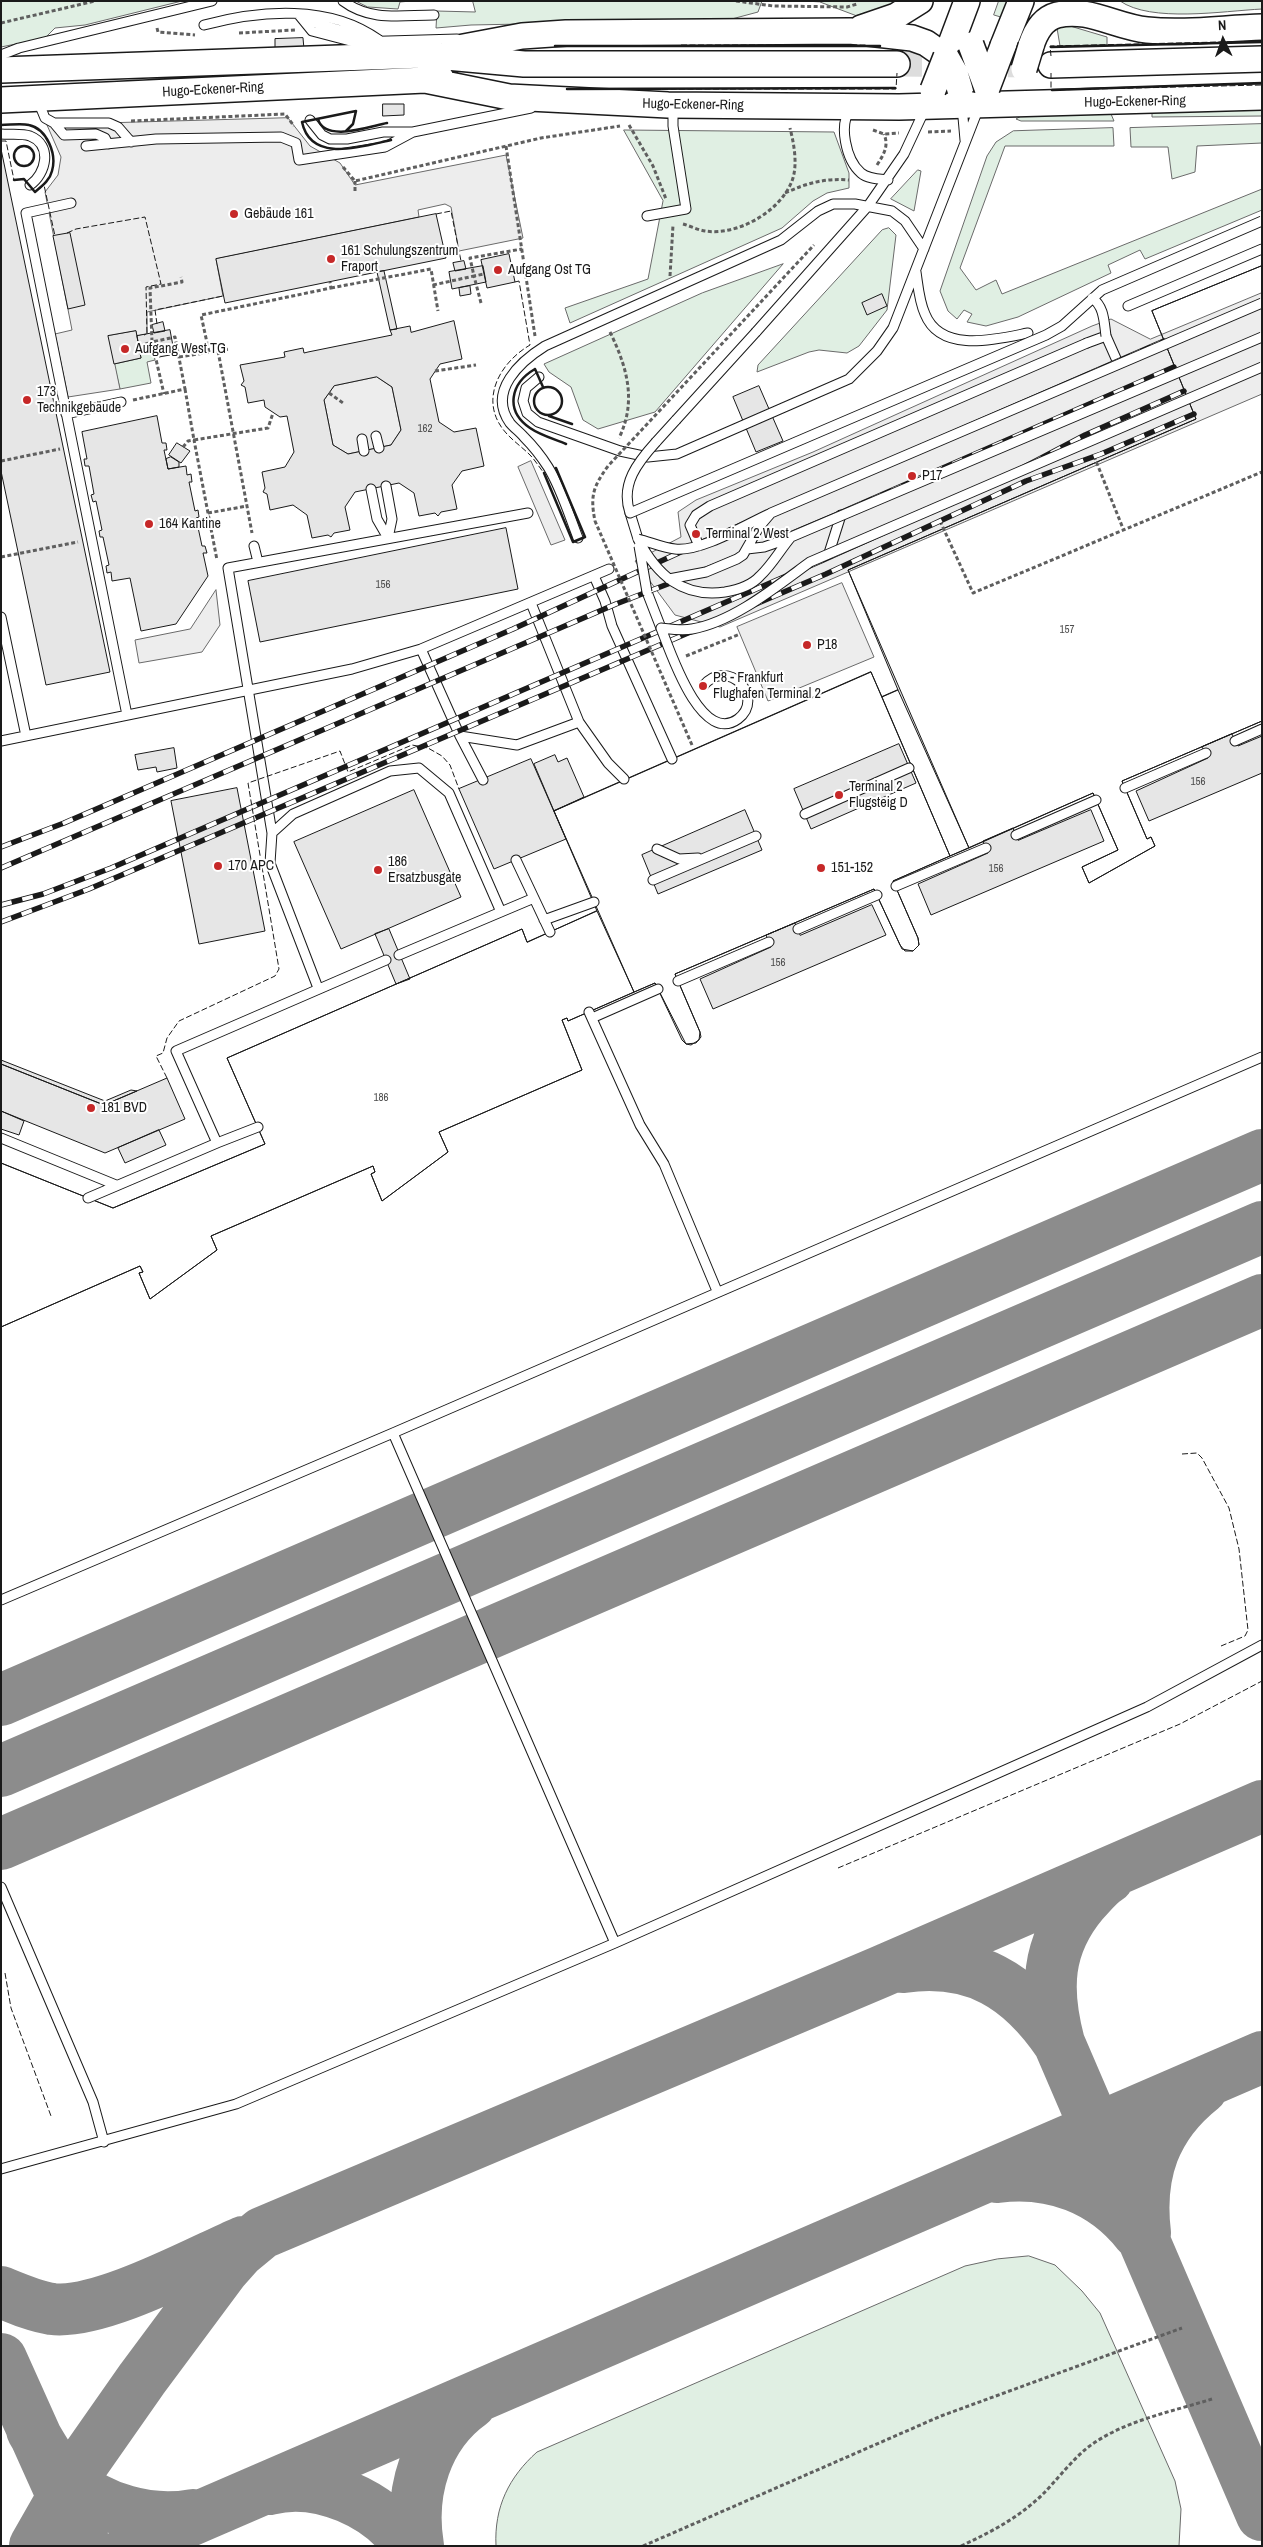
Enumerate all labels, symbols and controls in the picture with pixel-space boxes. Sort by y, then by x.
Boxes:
north arrow [1198,15,1248,65]
text: N [1218,16,1227,34]
street label: Hugo-Eckener-Ring [162,79,264,101]
street label: Hugo-Eckener-Ring [1084,93,1186,111]
street label: Hugo-Eckener-Ring [642,96,744,114]
place label: Gebäude 161 [244,206,314,222]
marker: Gebäude 161 [228,208,240,220]
place label: 161 Schulungszentrum Fraport [341,243,458,276]
marker: 161 Schulungszentrum Fraport [325,253,337,265]
place label: Aufgang Ost TG [508,262,591,278]
marker: Aufgang Ost TG [492,264,504,276]
place label: Aufgang West TG [135,341,226,357]
marker: Aufgang West TG [119,343,131,355]
place label: 173 Technikgebäude [37,384,121,417]
marker: 173 Technikgebäude [21,394,33,406]
house number: 162 [417,422,433,436]
place label: P17 [922,468,942,484]
marker: P17 [906,470,918,482]
place label: 164 Kantine [159,516,221,532]
marker: 164 Kantine [143,518,155,530]
place label: Terminal 2 West [706,526,789,542]
marker: Terminal 2 West [690,528,702,540]
house number: 156 [375,578,391,592]
house number: 157 [1059,623,1075,637]
place label: P18 [817,637,837,653]
marker: P18 [801,639,813,651]
place label: P8 - Frankfurt Flughafen Terminal 2 [713,670,821,702]
marker: P8 - Frankfurt Flughafen Terminal 2 [697,680,709,692]
house number: 156 [1190,775,1206,789]
place label: Terminal 2 Flugsteig D [849,779,908,812]
marker: Terminal 2 Flugsteig D [833,789,845,801]
place label: 186 Ersatzbusgate [388,854,461,886]
place label: 170 APC [228,858,274,874]
marker: 170 APC [212,860,224,872]
place label: 151-152 [831,860,873,876]
marker: 151-152 [815,862,827,874]
house number: 156 [988,862,1004,876]
marker: 186 Ersatzbusgate [372,864,384,876]
house number: 156 [770,956,786,970]
house number: 186 [373,1091,389,1105]
place label: 181 BVD [101,1100,147,1116]
marker: 181 BVD [85,1102,97,1114]

